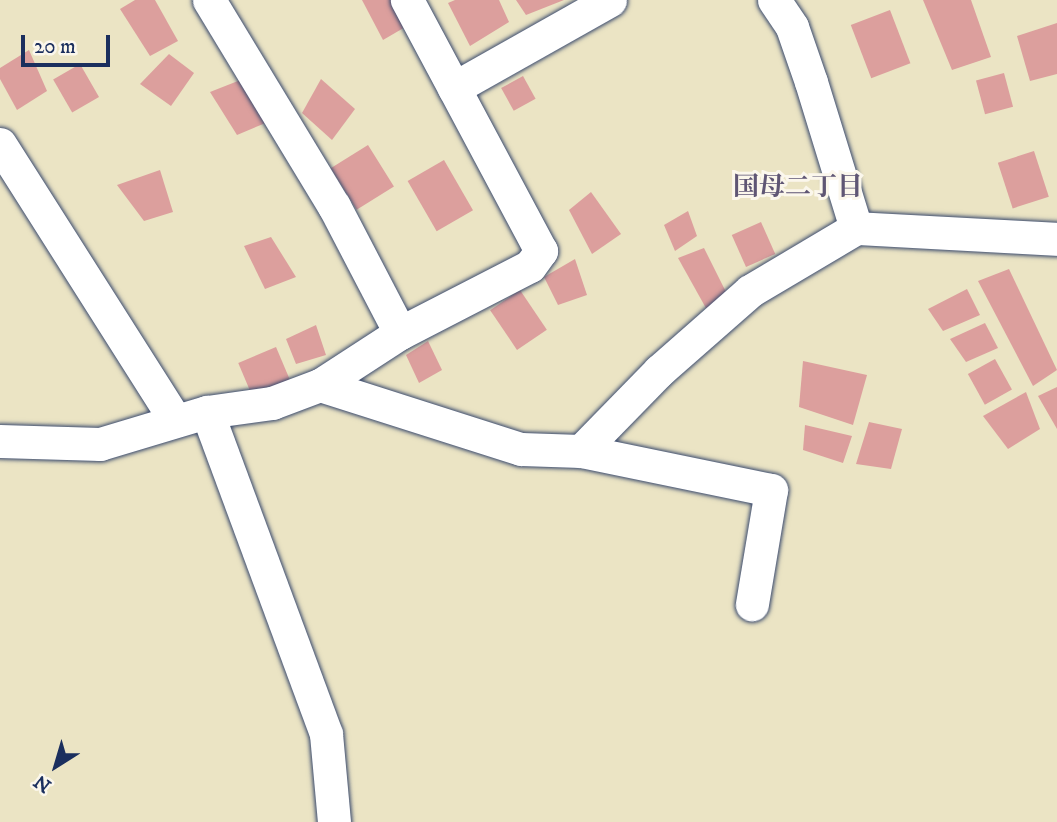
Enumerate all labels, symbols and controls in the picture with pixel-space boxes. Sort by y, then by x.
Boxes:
scale bar [24,21,114,65]
text: 20 m [34,34,76,60]
district label: 国母二丁目 [733,172,863,204]
north arrow [21,731,91,801]
text: N [30,769,56,797]

